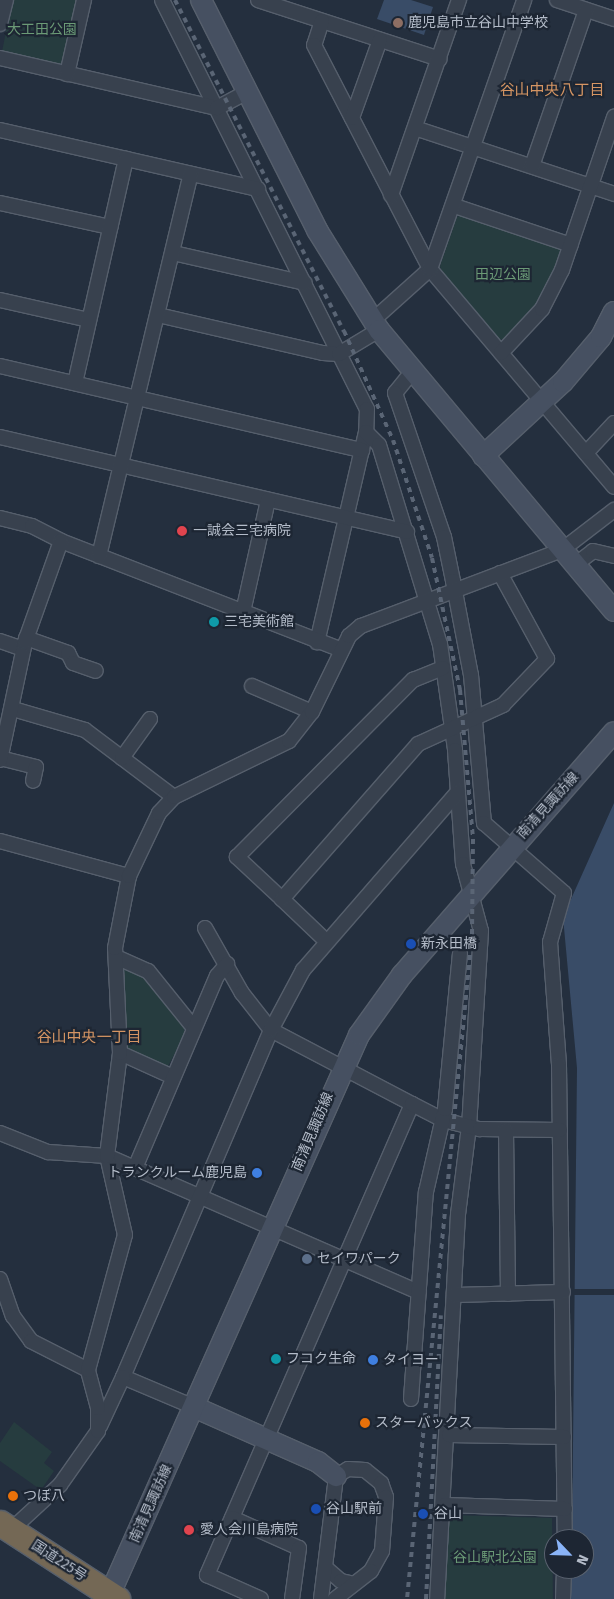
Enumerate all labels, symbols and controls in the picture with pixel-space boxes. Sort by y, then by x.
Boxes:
place label: 鹿児島市立谷山中学校 [408,15,548,31]
marker: 鹿児島市立谷山中学校 [392,17,404,29]
park label: 大工田公園 [7,22,77,38]
district label: 谷山中央八丁目 [500,82,604,100]
park label: 田辺公園 [475,267,531,283]
place label: 一誠会三宅病院 [193,523,291,539]
marker: 一誠会三宅病院 [175,524,189,538]
place label: 三宅美術館 [224,614,294,630]
marker: 三宅美術館 [208,616,220,628]
street label: 南清見諏訪線 [514,769,582,843]
place label: 新永田橋 [421,936,477,952]
marker: 新永田橋 [405,938,417,950]
district label: 谷山中央一丁目 [37,1029,141,1047]
street label: 南清見諏訪線 [289,1090,337,1174]
place label: トランクルーム鹿児島 [107,1165,247,1181]
marker: トランクルーム鹿児島 [251,1167,263,1179]
place label: セイワパーク [317,1251,401,1267]
marker: セイワパーク [301,1253,313,1265]
place label: フコク生命 [286,1351,356,1367]
place label: タイヨー [383,1352,439,1368]
marker: フコク生命 [270,1353,282,1365]
marker: タイヨー [367,1354,379,1366]
place label: スターバックス [375,1415,473,1431]
marker: スターバックス [359,1417,371,1429]
street label: 南清見諏訪線 [126,1462,176,1546]
place label: つぼ八 [23,1488,65,1504]
marker: つぼ八 [7,1490,19,1502]
place label: 谷山駅前 [326,1501,382,1517]
marker: 谷山駅前 [310,1503,322,1515]
place label: 谷山 [434,1506,462,1522]
marker: 谷山 [416,1507,430,1521]
place label: 愛人会川島病院 [200,1522,298,1538]
marker: 愛人会川島病院 [182,1523,196,1537]
north arrow [544,1529,594,1579]
street label: 国道225号 [28,1537,90,1585]
park label: 谷山駅北公園 [453,1550,537,1566]
text: N [573,1552,592,1568]

